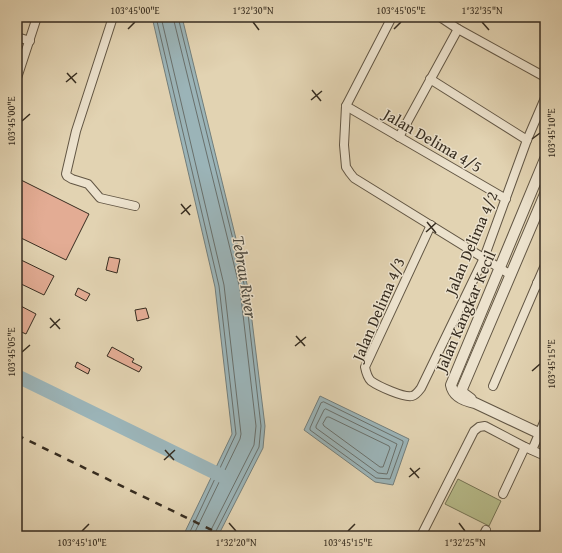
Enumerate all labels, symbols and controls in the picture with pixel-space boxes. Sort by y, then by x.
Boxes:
text: 103°45'00"E [110,3,160,18]
text: 1°32'30"N [232,3,274,18]
text: 103°45'05"E [376,3,426,18]
text: 1°32'35"N [461,3,503,18]
text: 103°45'00"E [4,96,19,146]
street label: Jalan Delima 4/5 [377,101,487,178]
text: 103°45'10"E [544,108,559,158]
street label: Jalan Delima 4/2 [438,187,504,300]
water label: Tebrau River [227,234,264,321]
street label: Jalan Kangkar Kecil [428,246,502,377]
street label: Jalan Delima 4/3 [345,253,411,366]
text: 103°45'05"E [4,327,19,377]
text: 103°45'15"E [544,339,559,389]
text: 103°45'10"E [57,535,107,550]
text: 1°32'20"N [215,535,257,550]
text: 103°45'15"E [323,535,373,550]
text: 1°32'25"N [444,535,486,550]

